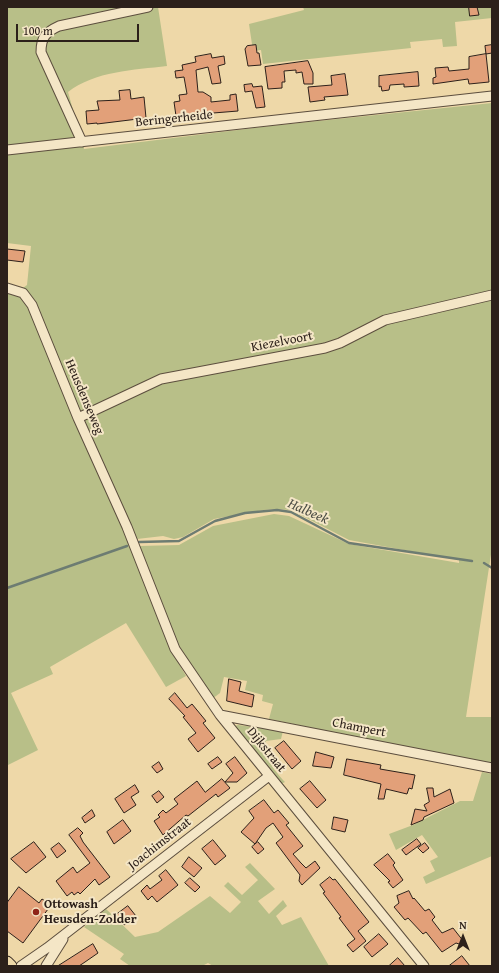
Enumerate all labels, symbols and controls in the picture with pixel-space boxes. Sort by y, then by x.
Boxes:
scale bar [18,16,141,42]
text: 100 m [23,22,53,39]
street label: Beringerheide [135,107,213,131]
street label: Kiezelvoort [250,328,314,356]
street label: Heusdenseweg [61,357,107,437]
water label: Halbeek [285,496,331,528]
street label: Champert [331,715,387,741]
street label: Dijkstraat [243,724,289,776]
street label: Joachimstraat [125,814,195,874]
place label: Ottowash Heusden-Zolder [44,897,137,928]
marker: Ottowash Heusden-Zolder [31,907,41,917]
north arrow [443,917,483,957]
text: N [459,917,467,933]

